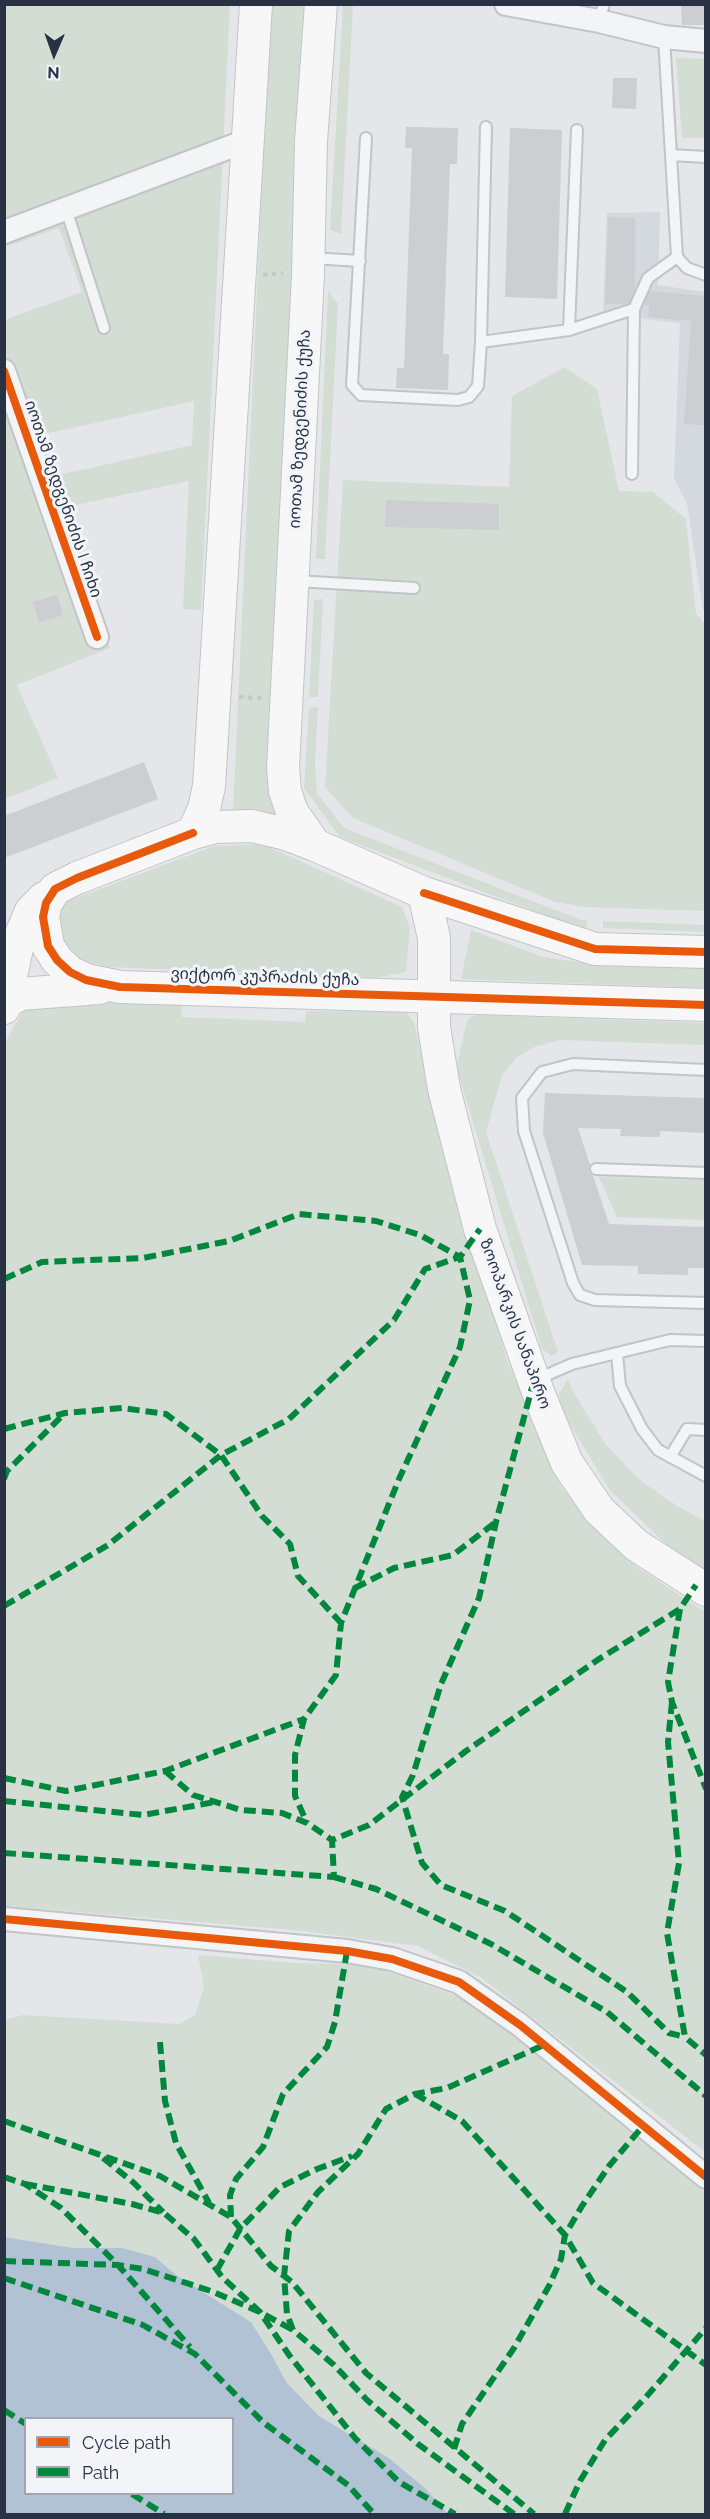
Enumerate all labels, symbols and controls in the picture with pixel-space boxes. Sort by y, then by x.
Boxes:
north arrow [24,24,84,84]
text: N [47,63,60,82]
street label: იოთამ ზედგენიძის ქუჩა [285,329,315,529]
street label: იოთამ ზედგენიძის I ჩიხი [20,398,106,600]
street label: ვიქტორ კუპრაძის ქუჩა [170,964,360,990]
street label: ზოოპარკის სანაპირო [475,1236,555,1412]
legend [24,2417,234,2495]
text: Cycle path [82,2432,171,2453]
text: Path [82,2462,119,2483]

